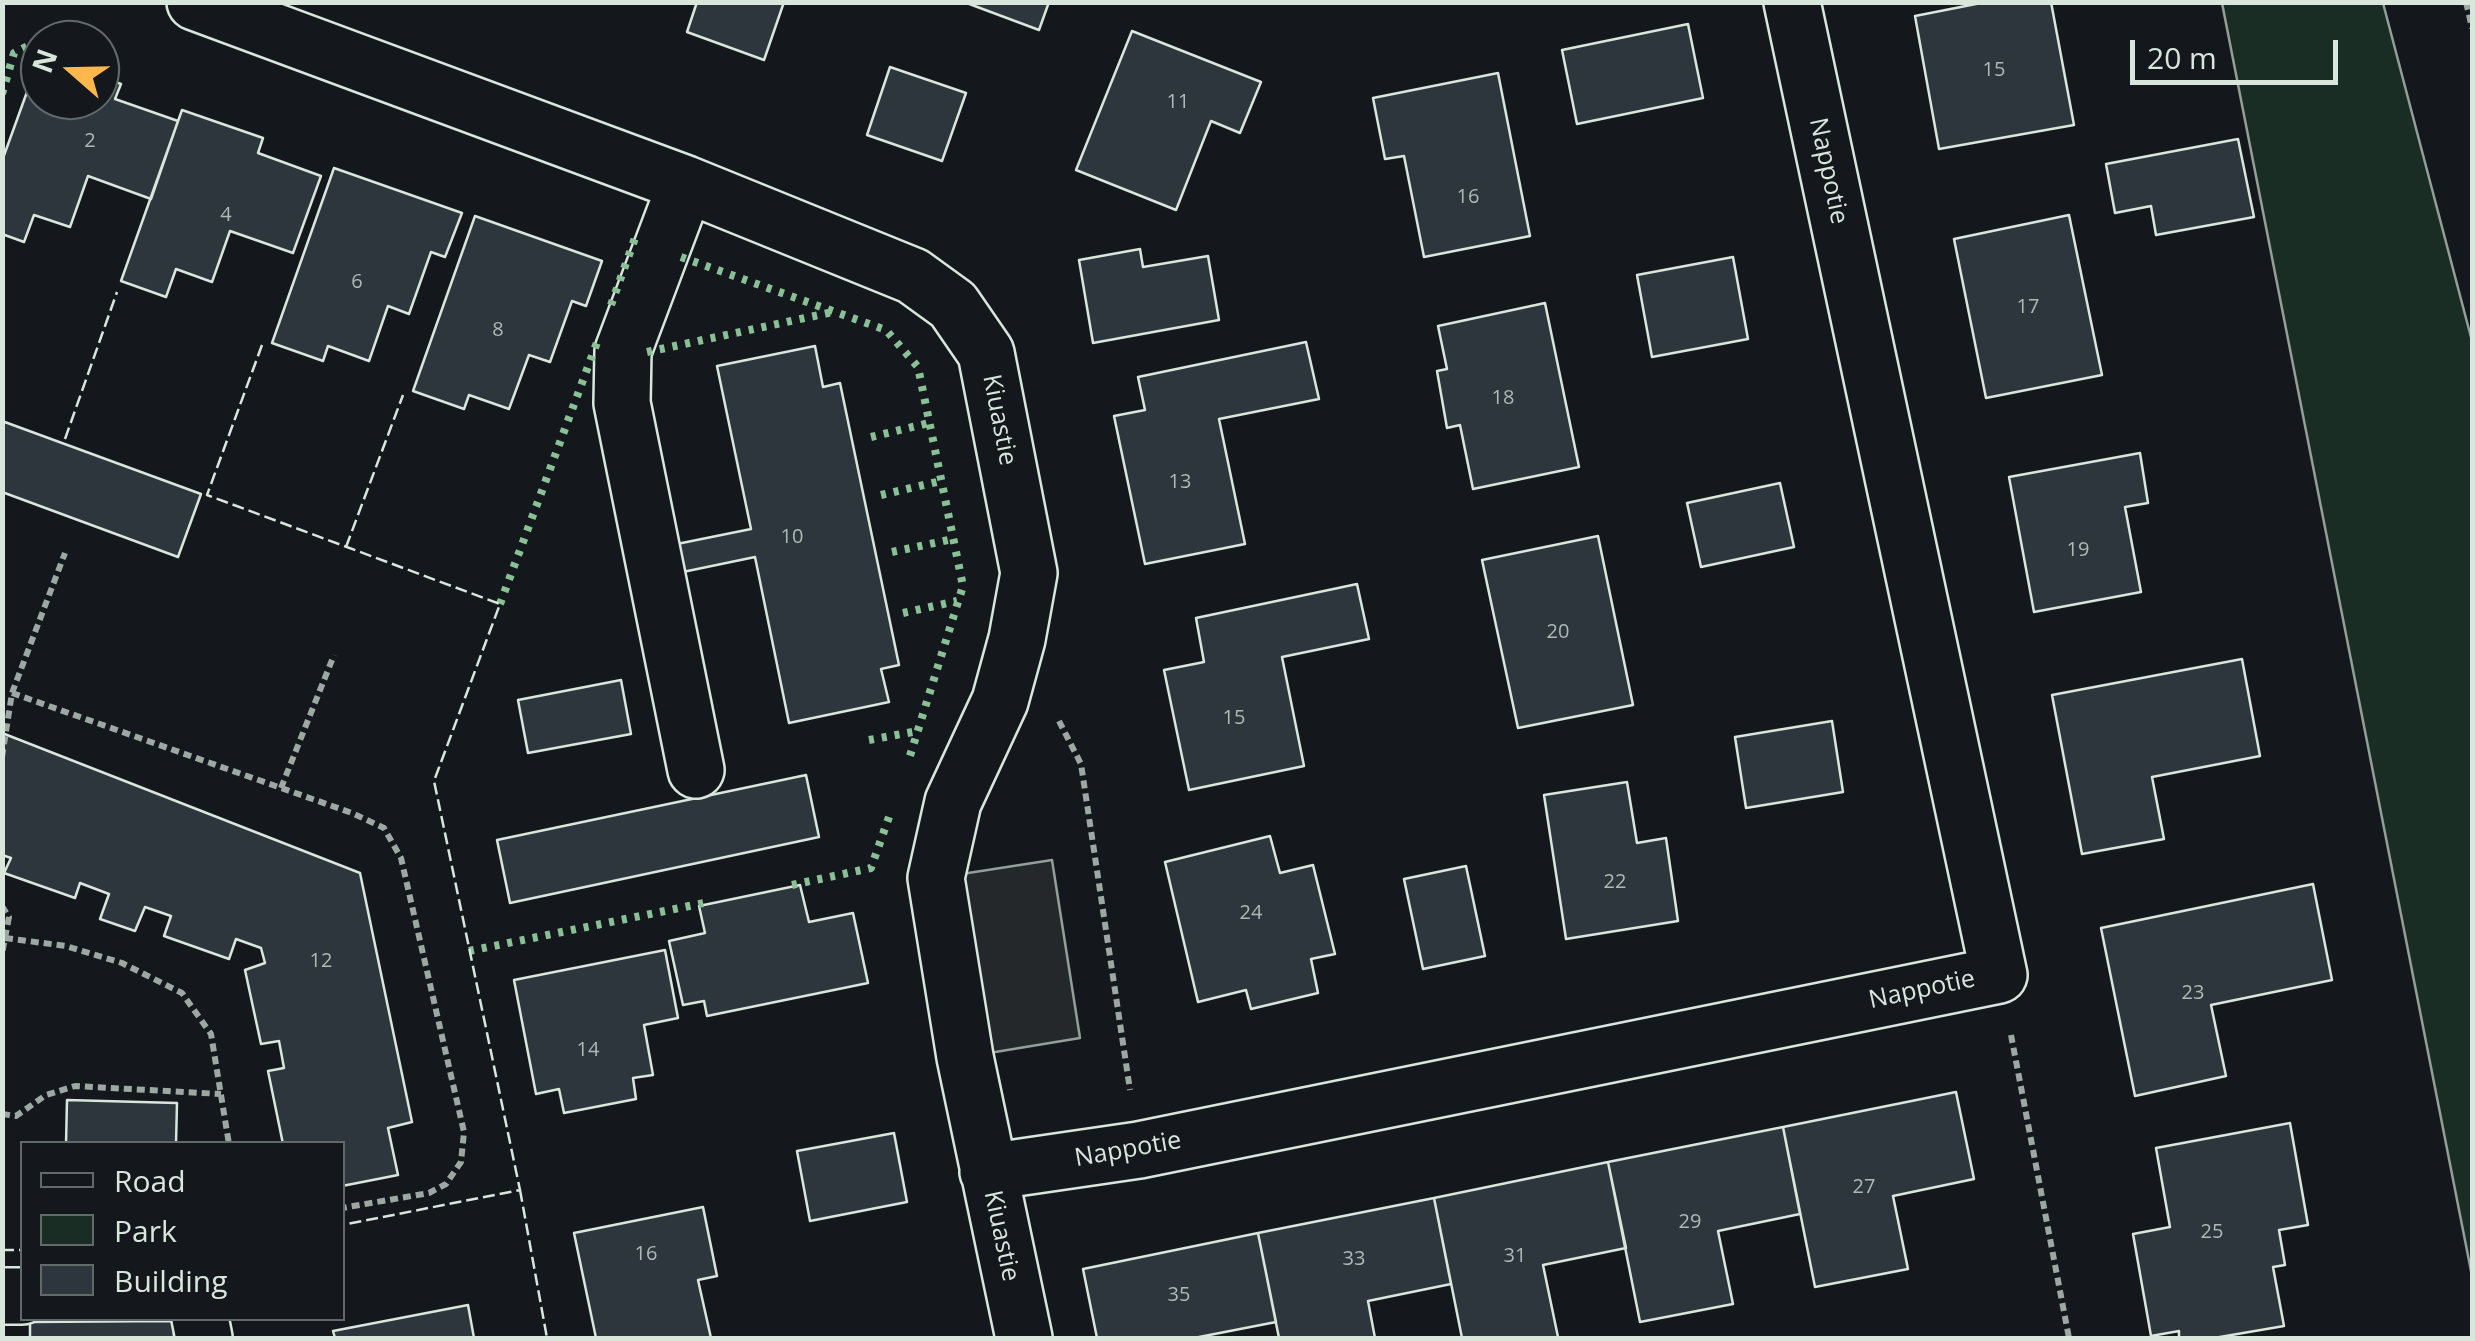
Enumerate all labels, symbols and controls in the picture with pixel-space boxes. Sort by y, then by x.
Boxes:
north arrow [20,20,120,120]
scale bar [2135,20,2342,82]
text: 20 m [2147,37,2217,78]
text: N [22,43,65,78]
house number: 15 [1983,58,2005,82]
house number: 11 [1167,90,1189,114]
street label: Nappotie [1802,115,1854,227]
house number: 2 [84,129,96,153]
house number: 16 [1457,185,1479,209]
house number: 4 [220,203,232,227]
house number: 6 [351,270,363,294]
house number: 17 [2017,295,2039,319]
house number: 8 [492,318,504,342]
street label: Kiuastie [975,372,1023,468]
house number: 18 [1492,386,1514,410]
house number: 13 [1169,470,1191,494]
house number: 10 [781,525,803,549]
house number: 19 [2067,538,2089,562]
house number: 20 [1547,620,1569,644]
house number: 15 [1223,706,1245,730]
house number: 22 [1604,870,1626,894]
house number: 24 [1240,901,1262,925]
house number: 12 [310,949,332,973]
street label: Nappotie [1866,964,1978,1016]
house number: 23 [2182,981,2204,1005]
house number: 14 [577,1038,599,1062]
street label: Nappotie [1072,1126,1184,1174]
legend [20,1141,345,1321]
text: Road [114,1160,186,1201]
house number: 27 [1853,1175,1875,1199]
street label: Kiuastie [977,1188,1025,1284]
text: Park [114,1210,177,1251]
house number: 29 [1679,1210,1701,1234]
house number: 25 [2201,1220,2223,1244]
house number: 16 [635,1242,657,1266]
house number: 31 [1504,1244,1526,1268]
house number: 33 [1343,1247,1365,1271]
text: Building [114,1260,228,1301]
house number: 35 [1168,1283,1190,1307]

